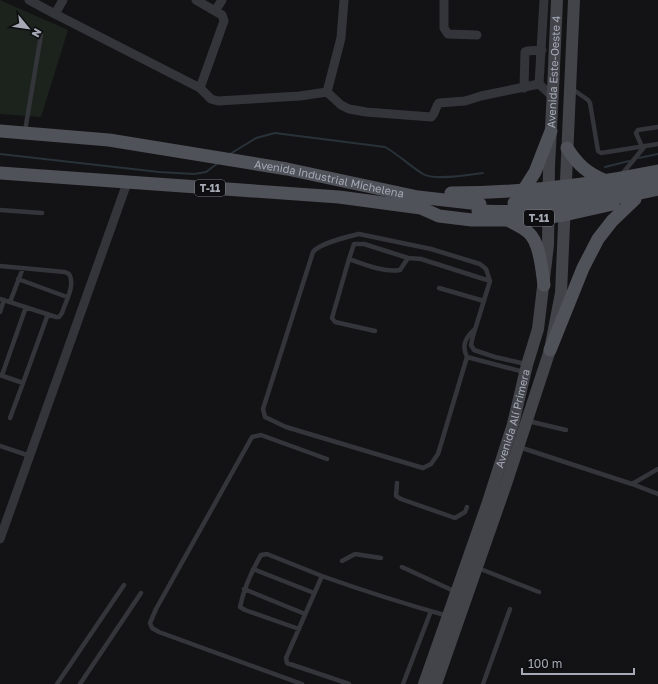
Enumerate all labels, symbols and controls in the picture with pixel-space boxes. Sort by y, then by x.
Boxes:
north arrow [8,8,48,48]
street label: Avenida Este-Oeste 4 [544,15,562,128]
text: N [29,26,45,40]
street label: Avenida Industrial Michelena [253,157,405,200]
road number: T-11 [195,180,225,196]
road number: T-11 [524,210,554,226]
street label: Avenida Alí Primera [492,368,532,469]
scale bar [522,650,634,676]
text: 100 m [528,656,562,671]

